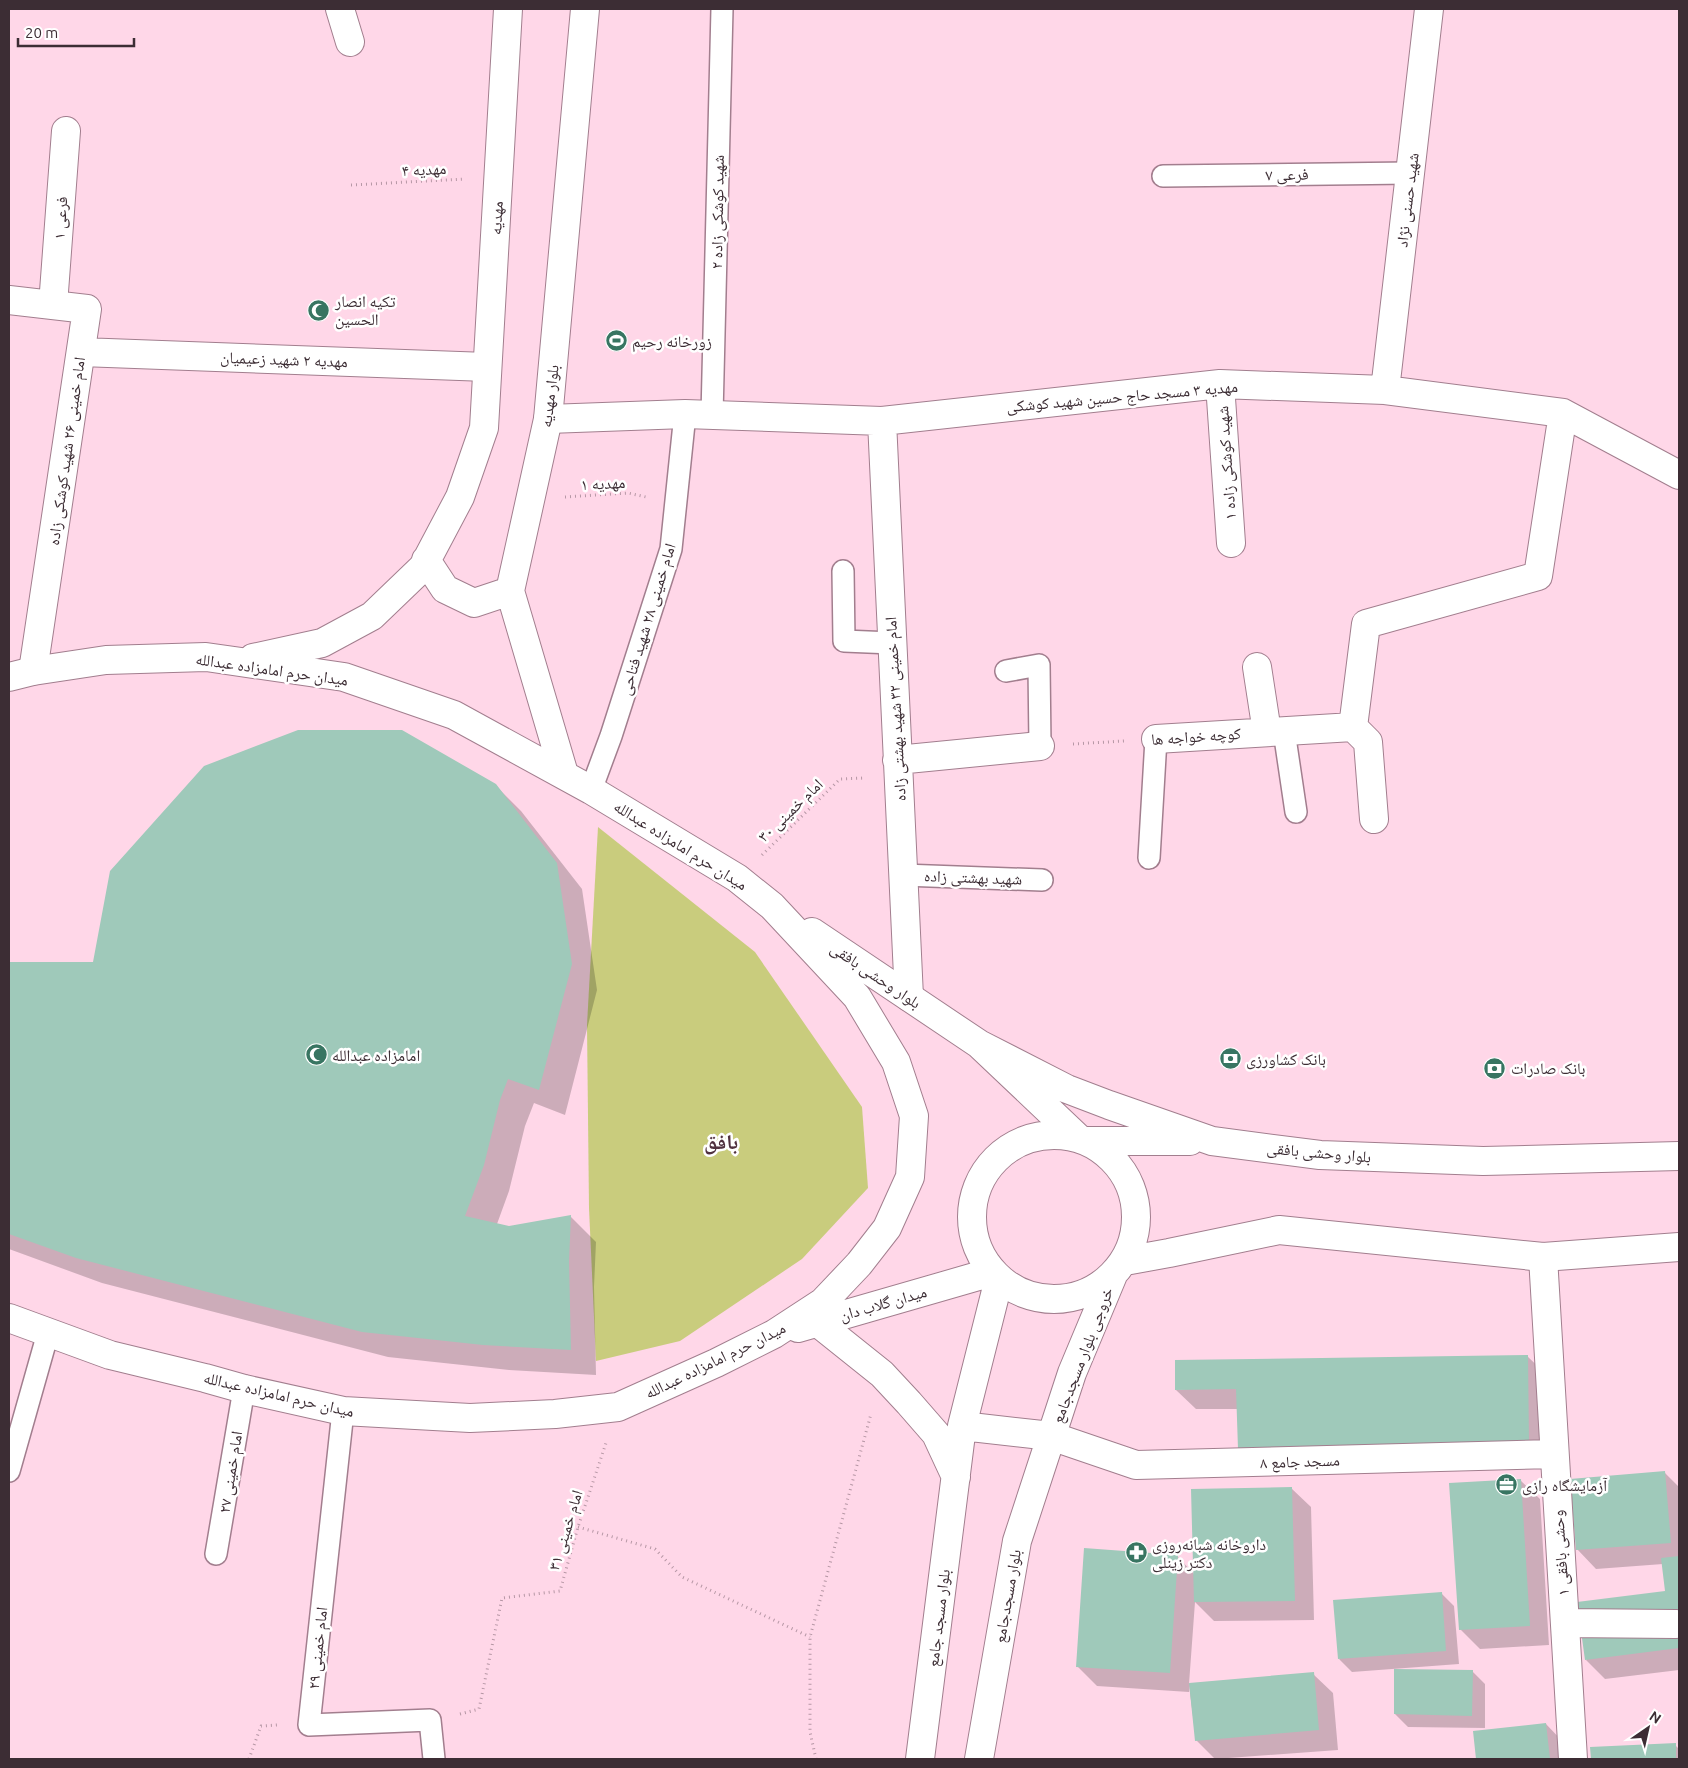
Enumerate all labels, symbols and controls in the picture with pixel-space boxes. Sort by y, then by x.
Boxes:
scale bar [18,15,134,47]
text: 20 m [25,24,58,41]
street label: شهید حسنی نژاد [1392,152,1424,249]
street label: شهید کوشکی زاده ۲ [707,155,729,269]
street label: مهدیه ۴ [401,159,447,180]
street label: فرعی ۷ [1265,165,1309,185]
street label: فرعی ۱ [50,196,72,240]
street label: مهدیه [486,201,507,235]
place label: تکیه انصار الحسین [334,292,396,330]
mosque icon: تکیه انصار الحسین [307,298,331,322]
sports icon: زورخانه رحیم [604,329,628,353]
place label: زورخانه رحیم [632,332,712,352]
street label: مهدیه ۲ شهید زعیمیان [220,348,348,372]
street label: امام خمینی ۲۶ شهید کوشکی زاده [44,356,90,547]
street label: بلوار مهدیه [536,364,563,429]
street label: مهدیه ۳ مسجد حاج حسین شهید کوشکی [1006,377,1239,417]
street label: شهید کوشکی زاده ۱ [1213,405,1241,521]
street label: مهدیه ۱ [580,473,626,494]
street label: امام خمینی ۲۸ شهید فتاحی [615,541,681,698]
street label: امام خمینی ۳۲ شهید بهشتی زاده [881,616,911,802]
street label: میدان حرم امامزاده عبدالله [194,649,349,691]
street label: کوچه خواجه ها [1151,724,1242,749]
street label: امام خمینی ۳۰ [754,775,827,847]
street label: میدان حرم امامزاده عبدالله [610,797,751,895]
street label: شهید بهشتی زاده [923,866,1022,890]
street label: بلوار وحشی بافقی [826,938,924,1013]
mosque icon: امامزاده عبدالله [304,1043,328,1067]
place label: امامزاده عبدالله [332,1046,420,1065]
bank icon: بانک کشاورزی [1218,1047,1242,1071]
place label: بانک کشاورزی [1246,1050,1326,1070]
bank icon: بانک صادرات [1483,1056,1507,1080]
place label: بانک صادرات [1511,1059,1586,1078]
district label: بافق [704,1129,738,1155]
street label: بلوار وحشی بافقی [1266,1138,1372,1168]
street label: میدان گلاب دان [837,1282,929,1326]
street label: خروجی بلوار مسجدجامع [1048,1285,1118,1426]
street label: میدان حرم امامزاده عبدالله [642,1318,789,1404]
street label: میدان حرم امامزاده عبدالله [202,1368,356,1422]
street label: امام خمینی ۲۷ [215,1430,247,1515]
street label: مسجد جامع ۸ [1260,1451,1340,1473]
office icon: آزمایشگاه رازی [1494,1473,1518,1497]
place label: آزمایشگاه رازی [1522,1476,1608,1496]
street label: امام خمینی ۳۱ [544,1488,588,1573]
street label: وحشی بافقی ۱ [1548,1509,1574,1597]
place label: داروخانه شبانه‌روزی دکتر زینلی [1152,1535,1266,1573]
pharmacy icon: داروخانه شبانه‌روزی دکتر زینلی [1124,1541,1148,1565]
street label: بلوار مسجدجامع [990,1548,1026,1645]
street label: بلوار مسجد جامع [923,1568,955,1668]
street label: امام خمینی ۲۹ [304,1606,332,1690]
north arrow [1623,1703,1673,1753]
text: N [1646,1708,1664,1727]

